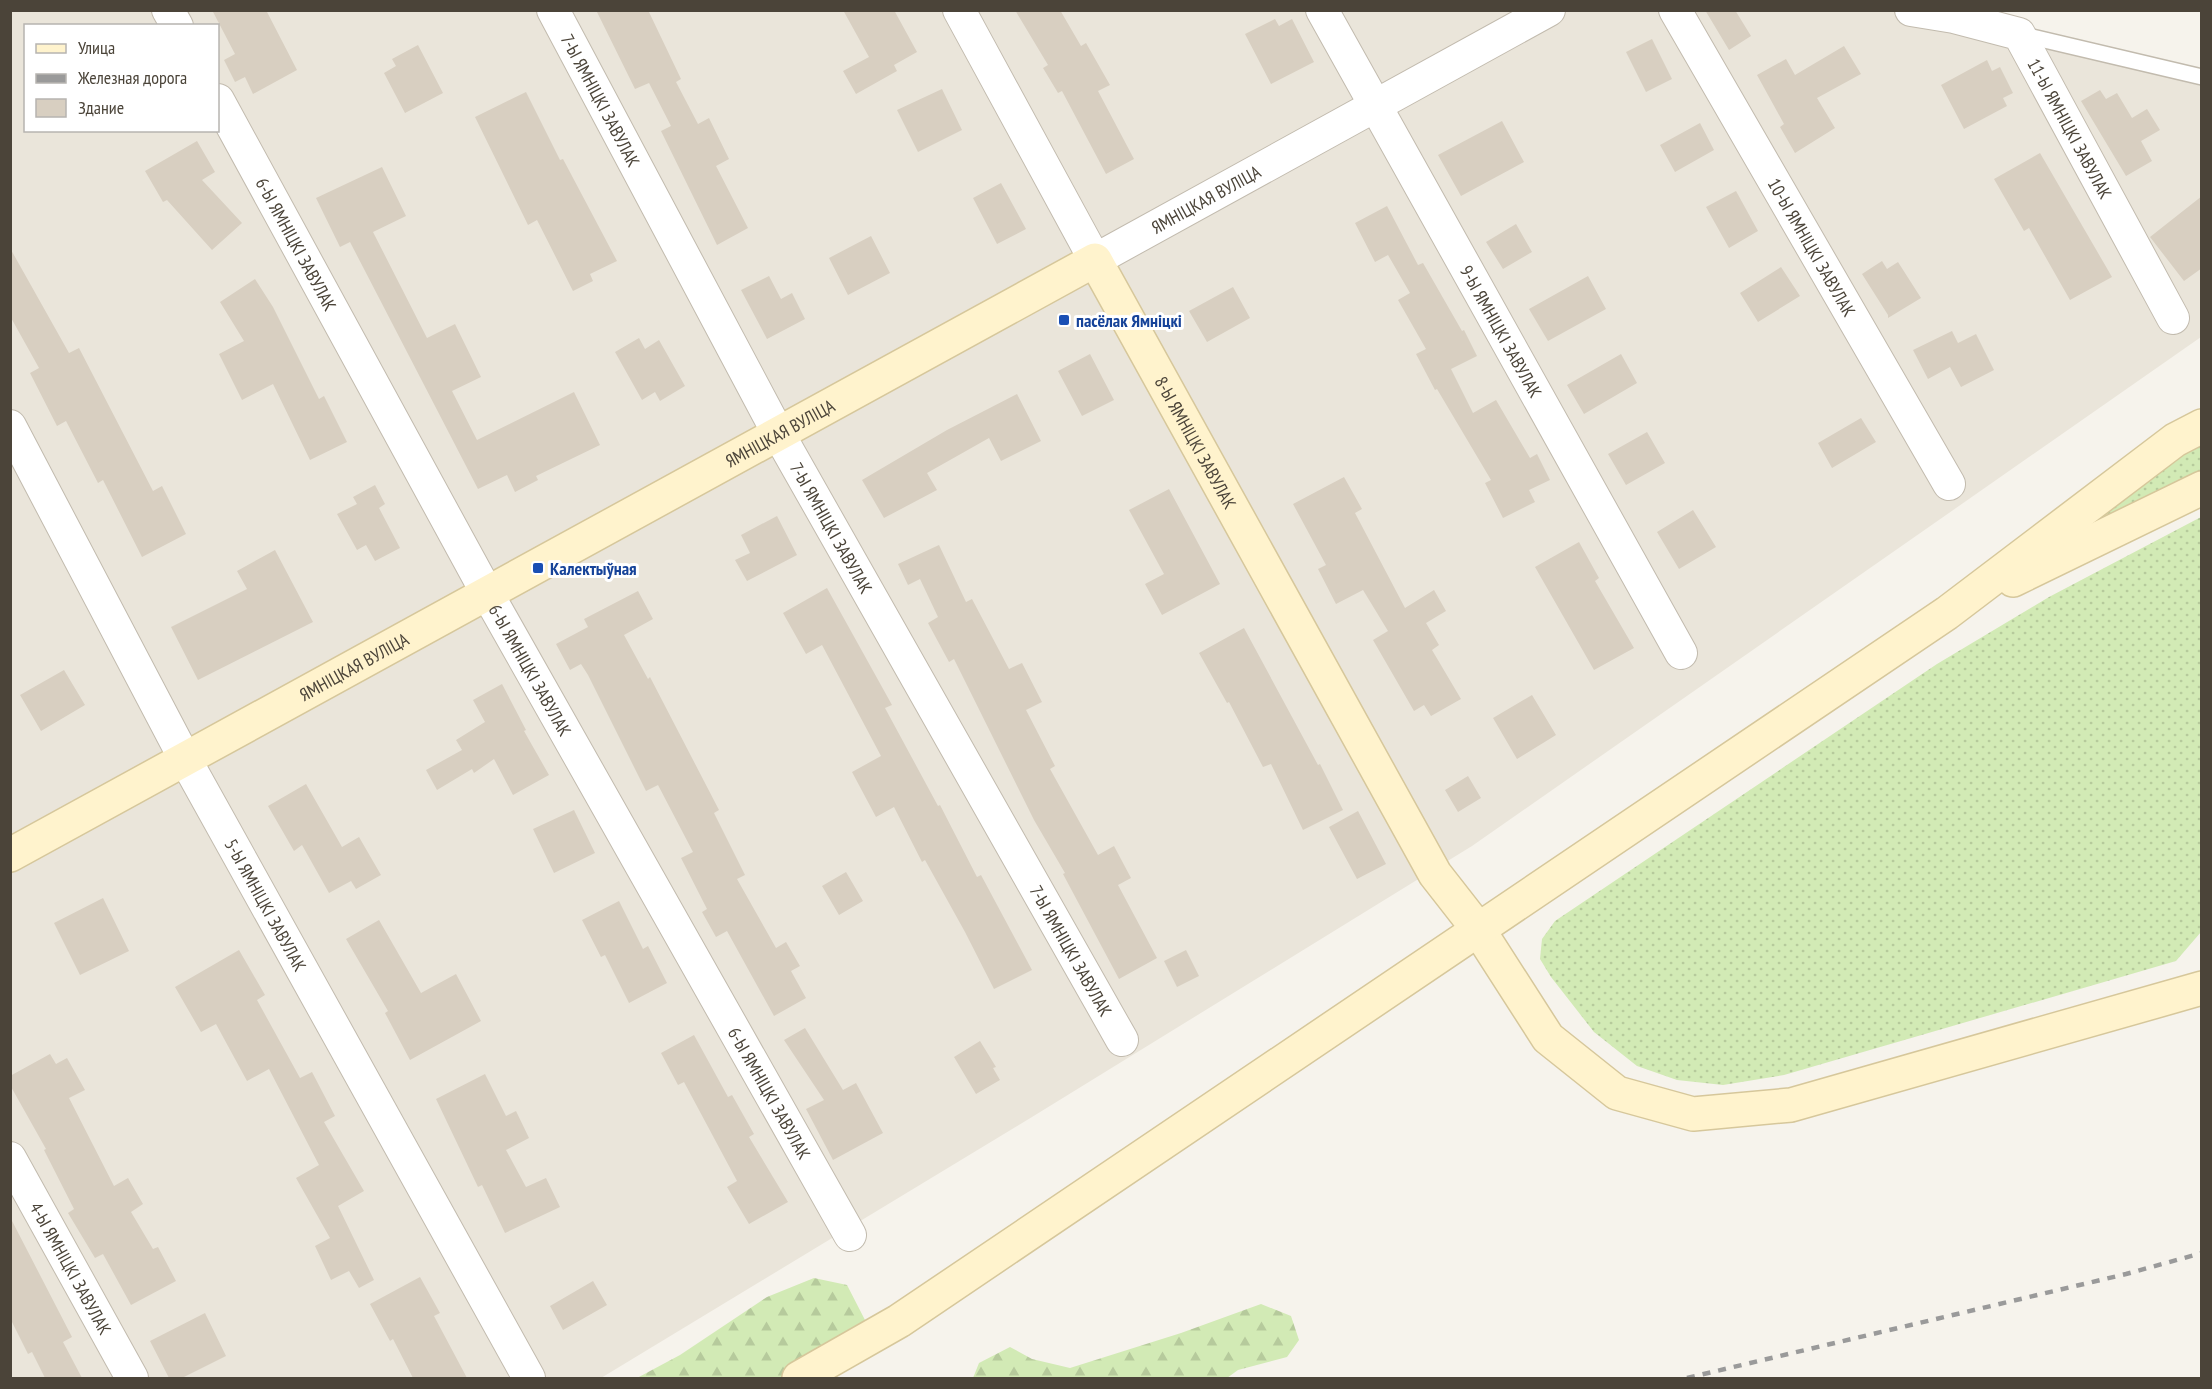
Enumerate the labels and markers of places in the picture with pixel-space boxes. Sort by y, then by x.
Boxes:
place label: пасёлак Ямніцкі [1076,309,1182,332]
marker: пасёлак Ямніцкі [1057,313,1071,327]
place label: Калектыўная [550,557,637,580]
marker: Калектыўная [531,561,545,575]

